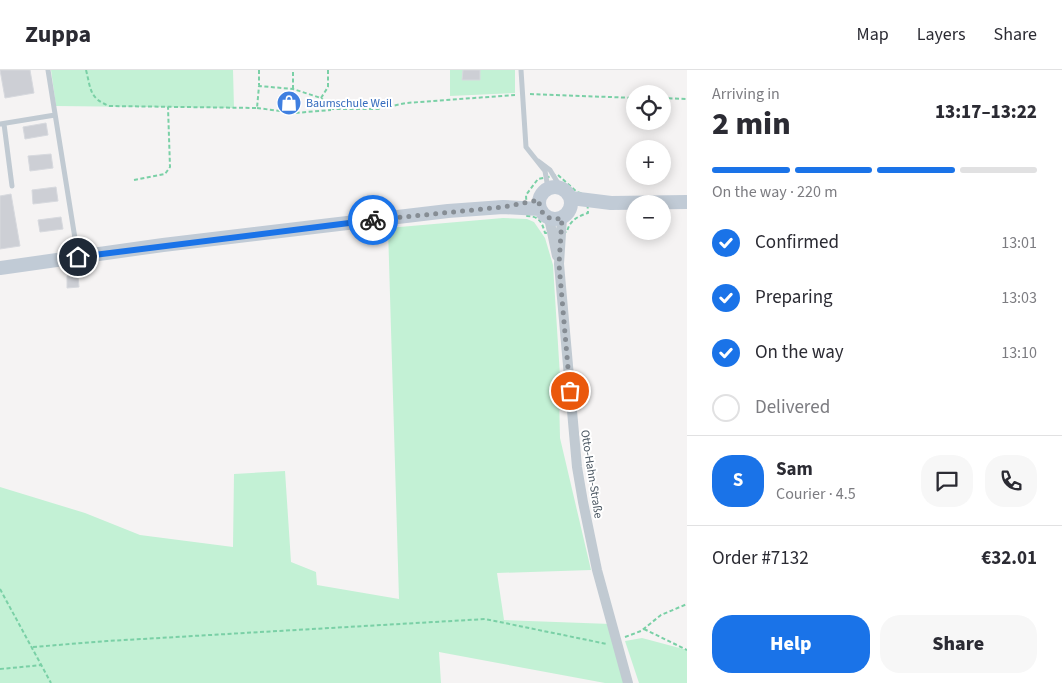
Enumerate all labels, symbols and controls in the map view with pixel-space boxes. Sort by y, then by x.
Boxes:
text: Zuppa [25,17,91,52]
text: Map [857,22,889,47]
text: Layers [917,22,966,47]
text: Share [994,22,1037,47]
text: Arriving in [712,83,780,105]
map controls [626,85,671,240]
button: locate [626,85,671,130]
shop icon: Baumschule Weil [276,90,302,116]
place label: Baumschule Weil [306,95,392,112]
text: 13:17–13:22 [935,99,1037,126]
text: 2 min [712,101,791,147]
button: + [626,140,671,185]
text: On the way · 220 m [712,181,837,203]
courier [348,195,398,245]
button: − [626,195,671,240]
icon: bike [359,206,387,234]
icon: check [712,229,740,257]
text: Confirmed [755,229,839,256]
text: 13:01 [1001,232,1037,254]
pin [57,236,99,278]
icon: home [64,243,92,271]
icon: check [712,284,740,312]
text: Preparing [755,284,833,311]
text: 13:03 [1001,287,1037,309]
icon: check [712,339,740,367]
text: On the way [755,339,844,366]
text: 13:10 [1001,342,1037,364]
pin [549,370,591,412]
icon: bag [556,377,584,405]
text: Delivered [755,394,830,421]
street label: Otto-Hahn-Straße [576,429,607,520]
button: chat [921,455,973,507]
button: phone [985,455,1037,507]
text: Sam [776,456,813,483]
text: S [733,467,743,494]
text: Courier · 4.5 [776,483,856,505]
text: Order #7132 [712,545,809,572]
text: €32.01 [981,545,1037,572]
button: Help [712,615,870,673]
button: Share [880,615,1037,673]

